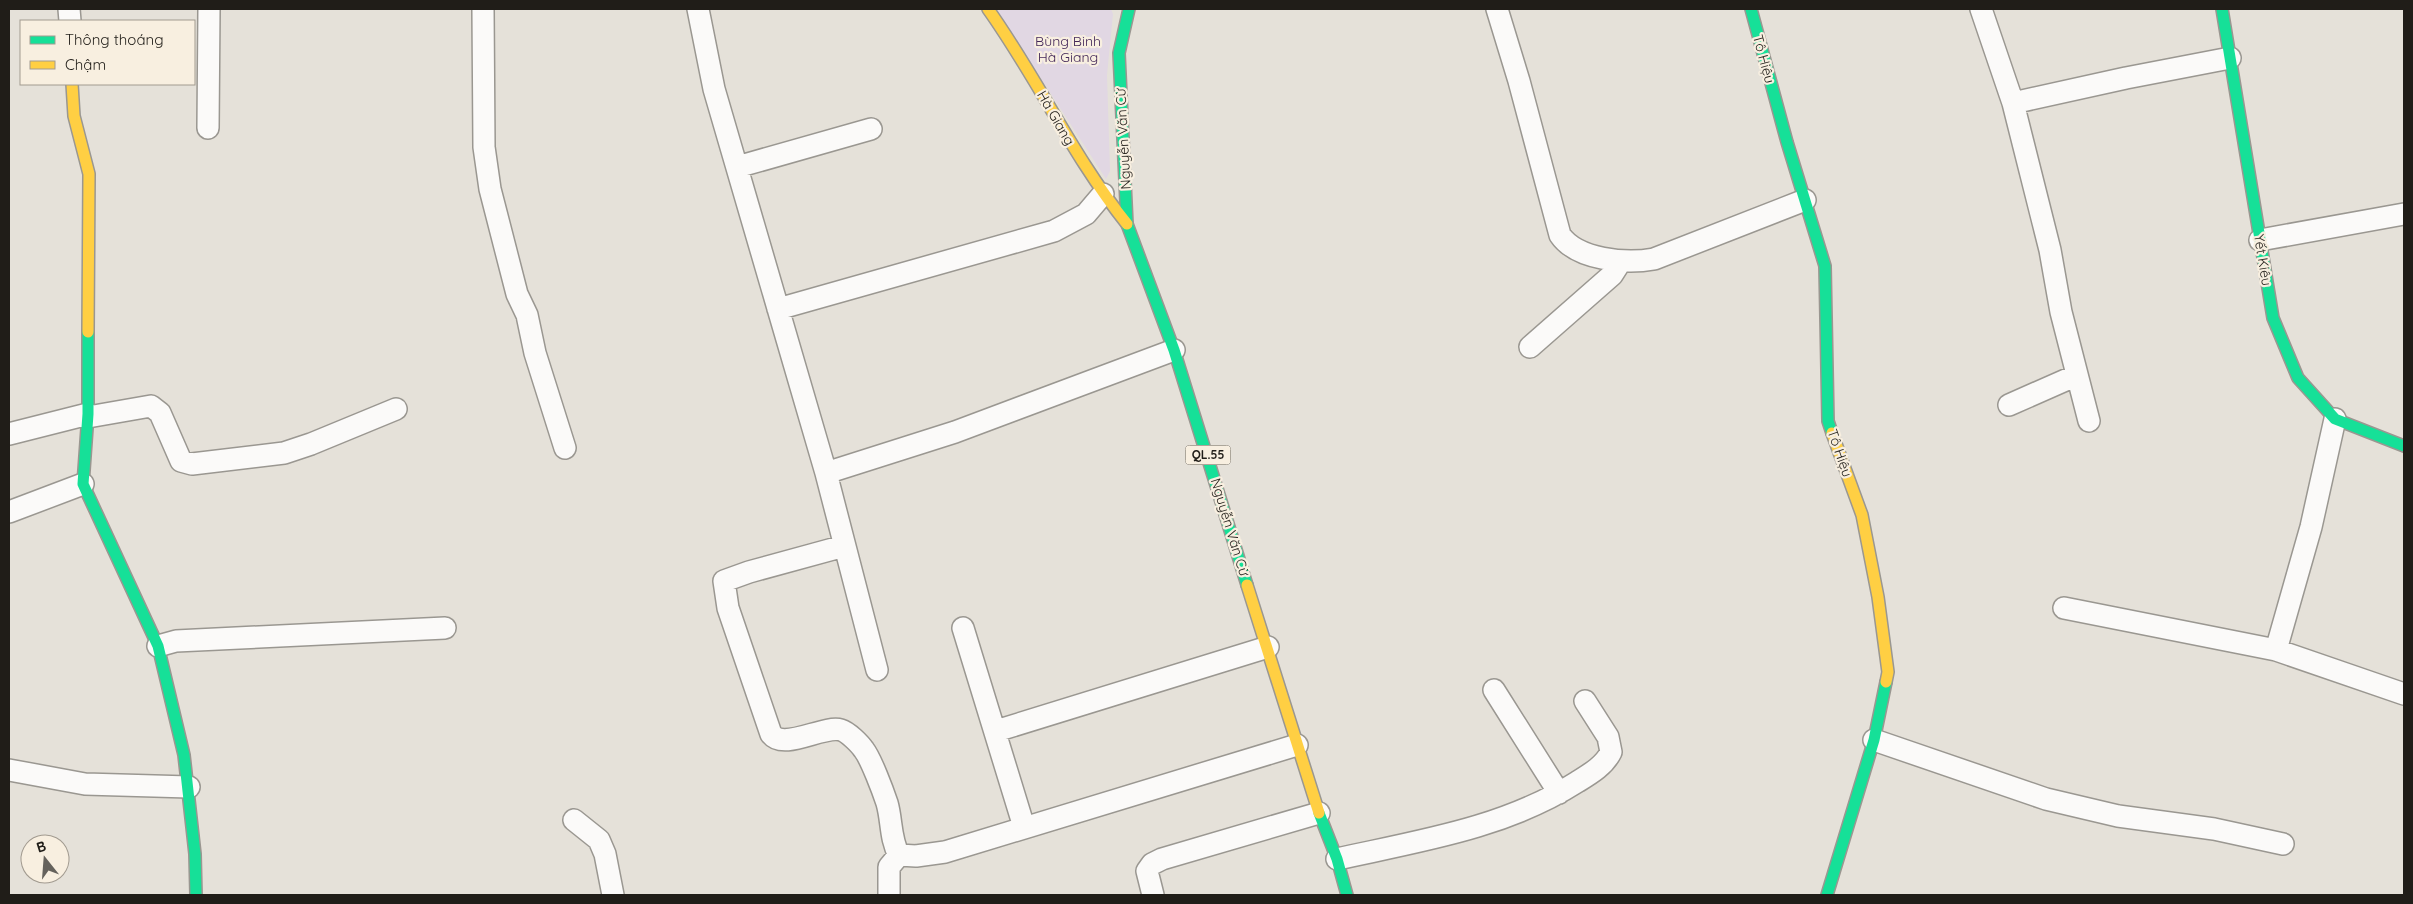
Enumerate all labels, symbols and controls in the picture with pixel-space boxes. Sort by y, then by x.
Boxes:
legend [20,20,195,85]
text: Thông thoáng [65,30,164,49]
park label: Bùng Binh Hà Giang [1035,32,1101,66]
street label: Tô Hiệu [1749,33,1779,85]
text: Chậm [65,55,106,74]
street label: Hà Giang [1033,87,1079,149]
street label: Nguyễn Văn Cừ [1111,87,1135,190]
street label: Yết Kiêu [2250,233,2276,287]
street label: Tô Hiệu [1823,427,1857,479]
road number: QL.55 [1186,446,1230,464]
street label: Nguyễn Văn Cừ [1207,476,1254,579]
north arrow [20,834,70,884]
text: B [34,837,48,857]

